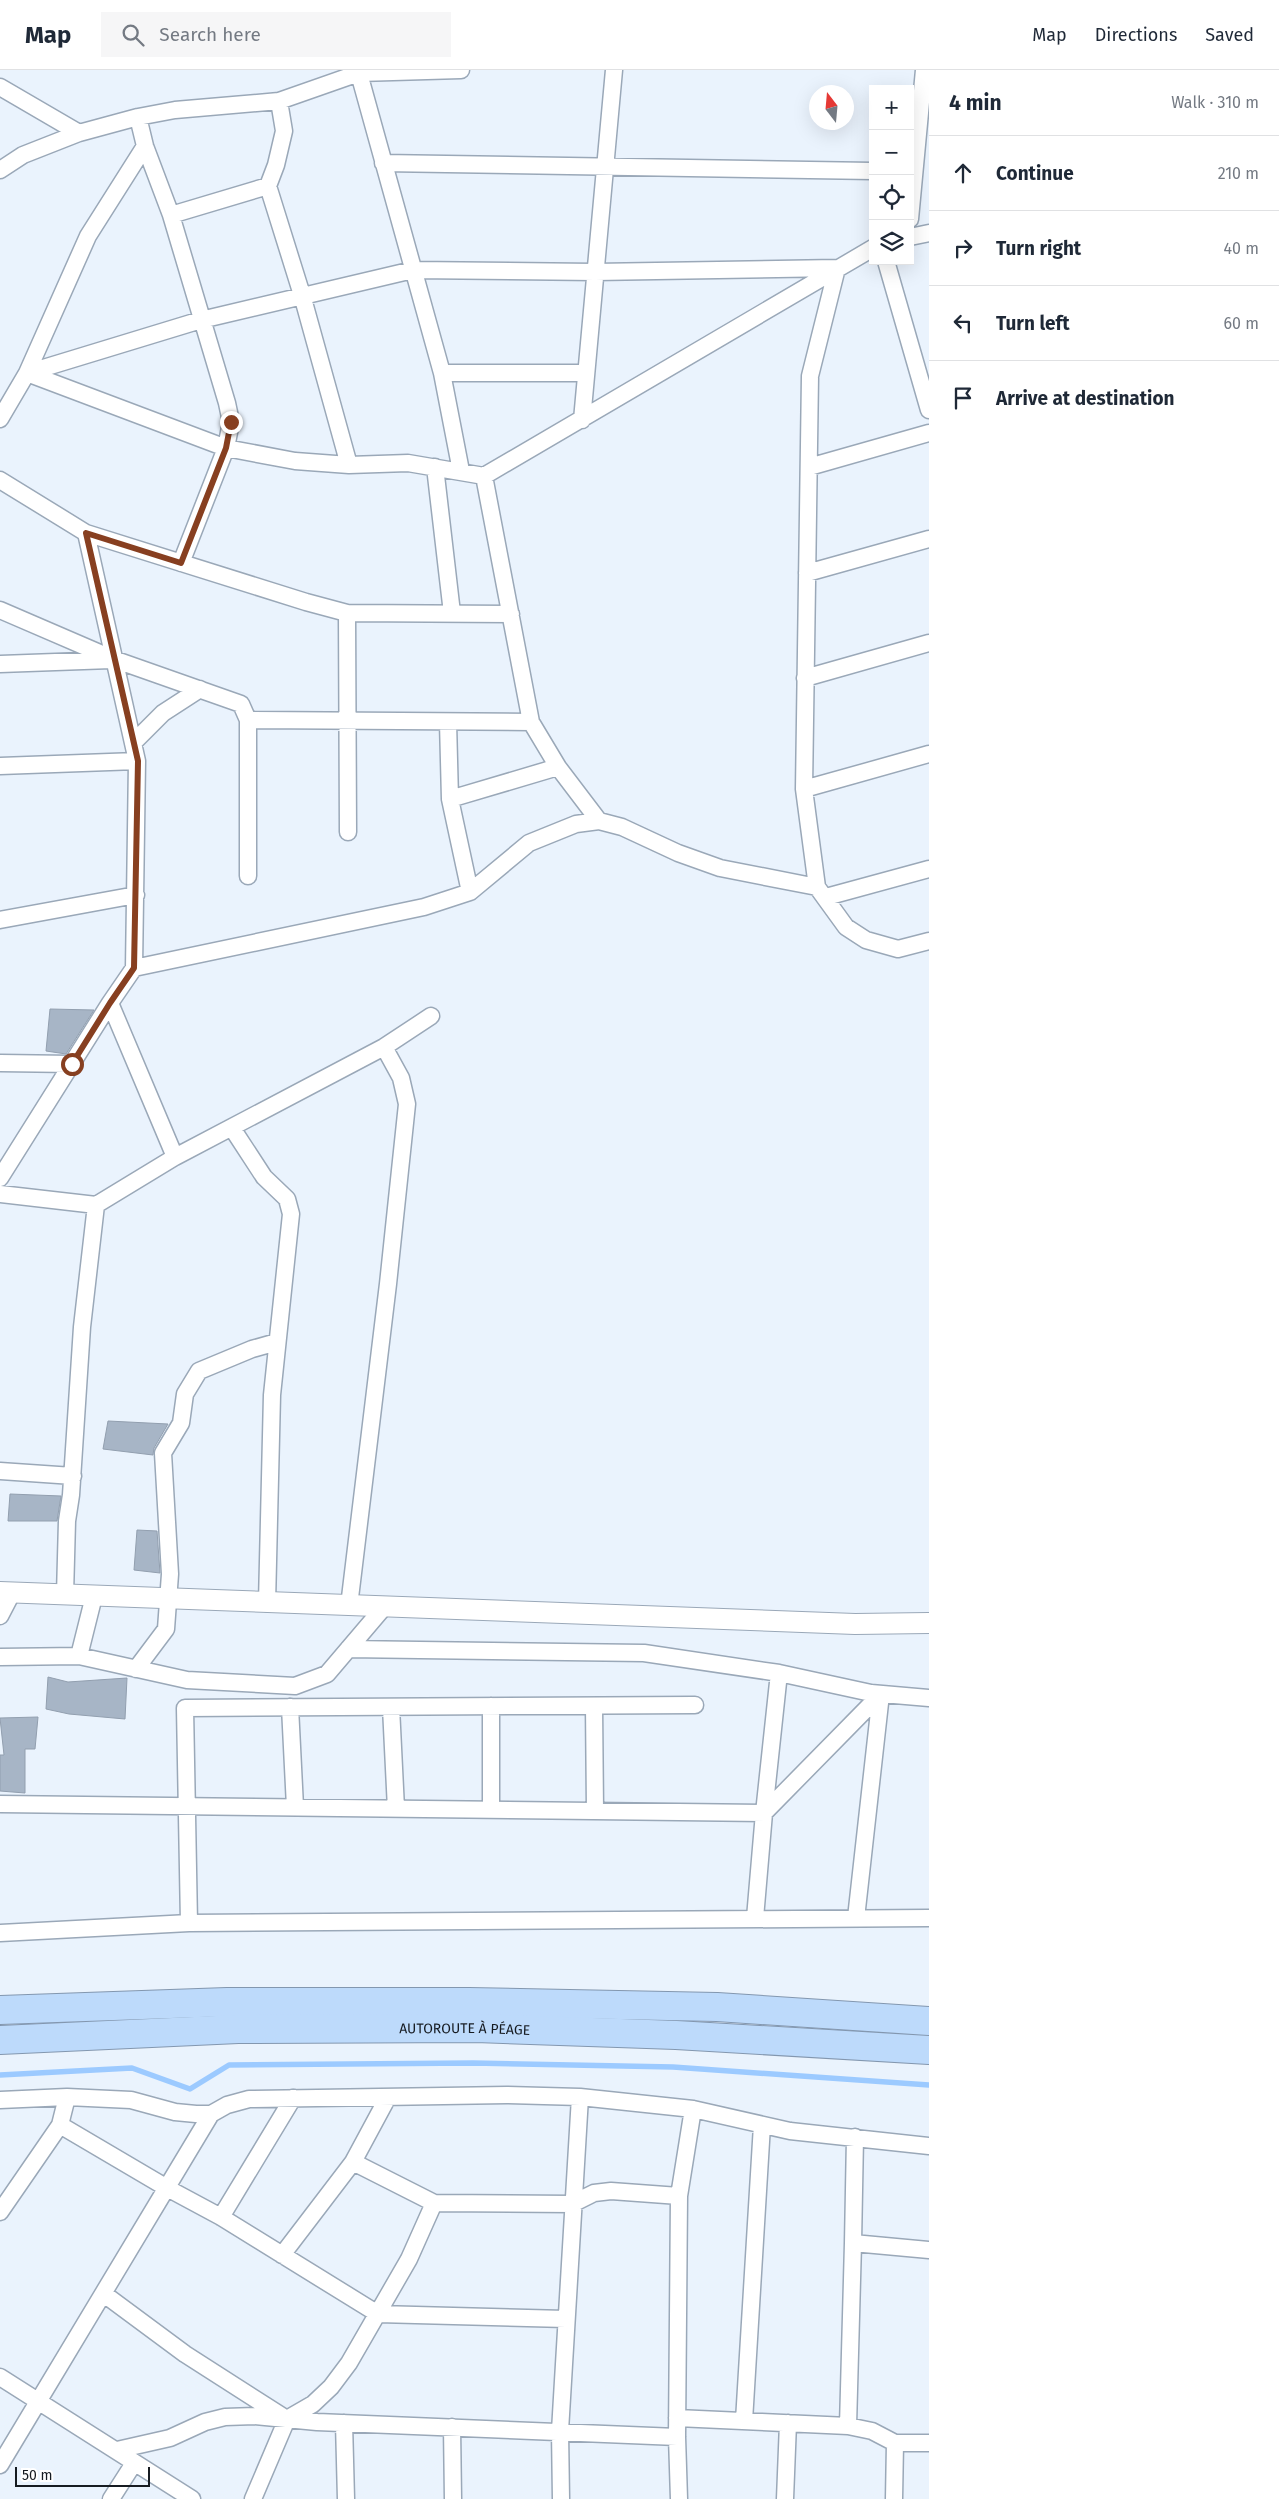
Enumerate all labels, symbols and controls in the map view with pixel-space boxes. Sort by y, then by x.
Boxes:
search box [101,12,451,57]
text: Map [25,21,71,49]
icon: search [119,21,147,49]
text: Search here [159,23,261,46]
text: Map [1032,24,1067,46]
text: Directions [1095,24,1177,46]
text: Saved [1205,24,1254,46]
north arrow [809,85,854,130]
map controls [869,85,914,265]
button: + [869,85,914,130]
text: 4 min [949,90,1002,116]
text: Walk · 310 m [1171,93,1259,112]
button: − [869,130,914,175]
icon: ahead [949,159,977,187]
text: Continue [996,162,1074,185]
text: 210 m [1218,164,1259,183]
button: locate [869,175,914,220]
button: layers [869,220,914,265]
icon: right [949,234,977,262]
text: Turn right [996,237,1081,260]
text: 40 m [1224,239,1259,258]
icon: left [949,309,977,337]
text: Turn left [996,312,1070,335]
text: 60 m [1224,314,1259,333]
icon: arrive [949,384,977,412]
text: Arrive at destination [996,387,1175,410]
route end [220,411,243,434]
route start [61,1053,84,1076]
street label: AUTOROUTE À PÉAGE [399,2019,531,2038]
scale bar [15,2464,150,2487]
text: 50 m [22,2467,53,2484]

